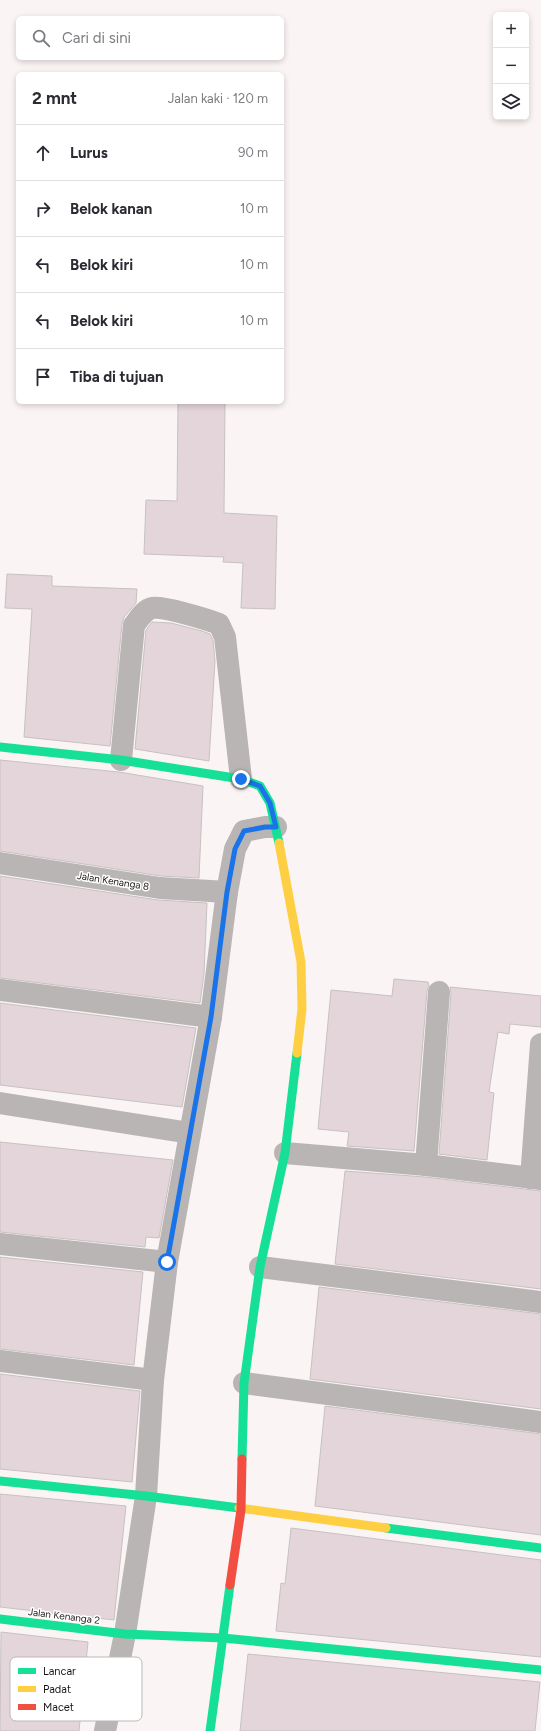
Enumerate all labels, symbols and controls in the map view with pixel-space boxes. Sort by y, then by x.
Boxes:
map controls [493,12,529,120]
button: + [493,12,529,48]
search box [16,16,284,60]
icon: search [30,27,52,49]
text: Cari di sini [62,29,131,47]
button: − [493,48,529,84]
button: layers [493,84,529,120]
text: 2 mnt [32,88,77,108]
text: Jalan kaki · 120 m [168,91,268,106]
icon: ahead [32,142,54,164]
text: Lurus [70,144,108,162]
text: 90 m [238,145,268,160]
icon: right [32,198,54,220]
text: Belok kanan [70,200,152,218]
text: 10 m [240,201,268,216]
icon: left [32,254,54,276]
text: Belok kiri [70,256,133,274]
text: 10 m [240,257,268,272]
icon: left [32,310,54,332]
text: Belok kiri [70,312,133,330]
text: 10 m [240,313,268,328]
icon: arrive [32,366,54,388]
text: Tiba di tujuan [70,368,164,386]
route end [232,770,250,788]
street label: Jalan Kenanga 8 [76,869,150,893]
route start [158,1253,176,1271]
street label: Jalan Kenanga 2 [27,1605,101,1627]
legend [10,1657,142,1721]
text: Lancar [43,1665,76,1678]
text: Padat [43,1683,71,1696]
text: Macet [43,1701,74,1714]

